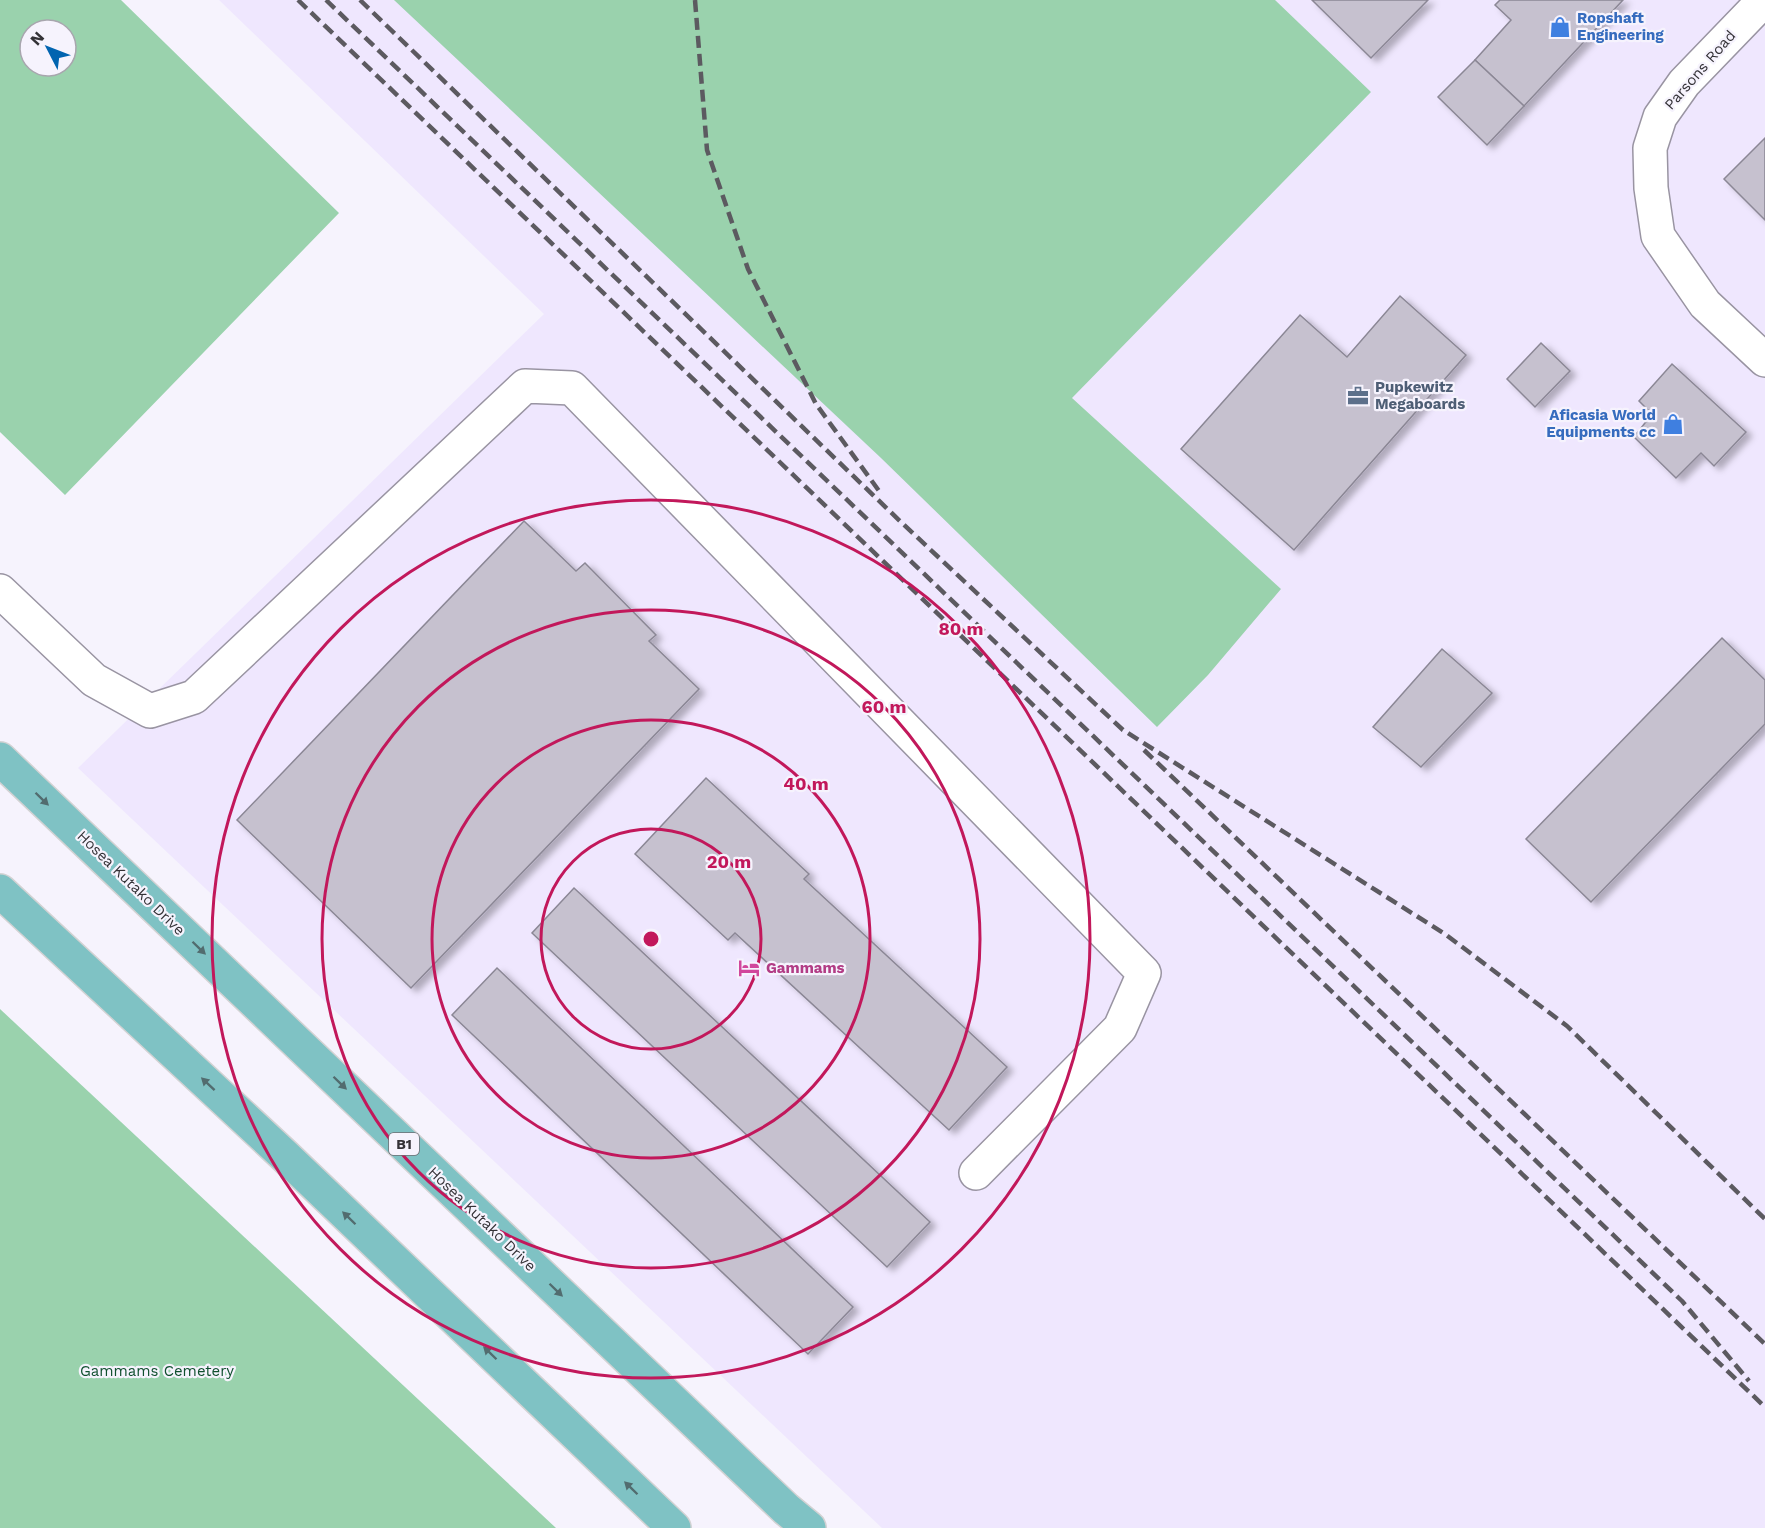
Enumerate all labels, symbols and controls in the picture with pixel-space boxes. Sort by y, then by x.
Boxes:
place label: Ropshaft Engineering [1577,9,1664,44]
shop icon: Ropshaft Engineering [1548,15,1572,39]
north arrow [18,18,78,78]
street label: Parsons Road [1661,27,1739,113]
text: N [26,28,48,49]
place label: Pupkewitz Megaboards [1375,378,1465,413]
office icon: Pupkewitz Megaboards [1346,384,1370,408]
place label: Aficasia World Equipments cc [1546,406,1656,441]
shop icon: Aficasia World Equipments cc [1661,412,1685,436]
text: 80 m [939,618,983,639]
text: 60 m [862,696,906,717]
text: 40 m [783,773,829,794]
one-way arrow [35,792,50,806]
street label: Hosea Kutako Drive [73,827,189,939]
text: 20 m [707,851,751,872]
centre of rings [641,929,661,949]
one-way arrow [191,941,205,955]
hotel icon: Gammams [737,956,761,980]
place label: Gammams [766,959,845,977]
one-way arrow [332,1076,347,1090]
one-way arrow [201,1078,215,1092]
road number: B1 [389,1133,419,1155]
street label: Hosea Kutako Drive [424,1163,540,1275]
one-way arrow [343,1212,357,1226]
one-way arrow [549,1283,563,1297]
one-way arrow [483,1346,498,1360]
park label: Gammams Cemetery [80,1362,234,1380]
one-way arrow [624,1482,639,1495]

